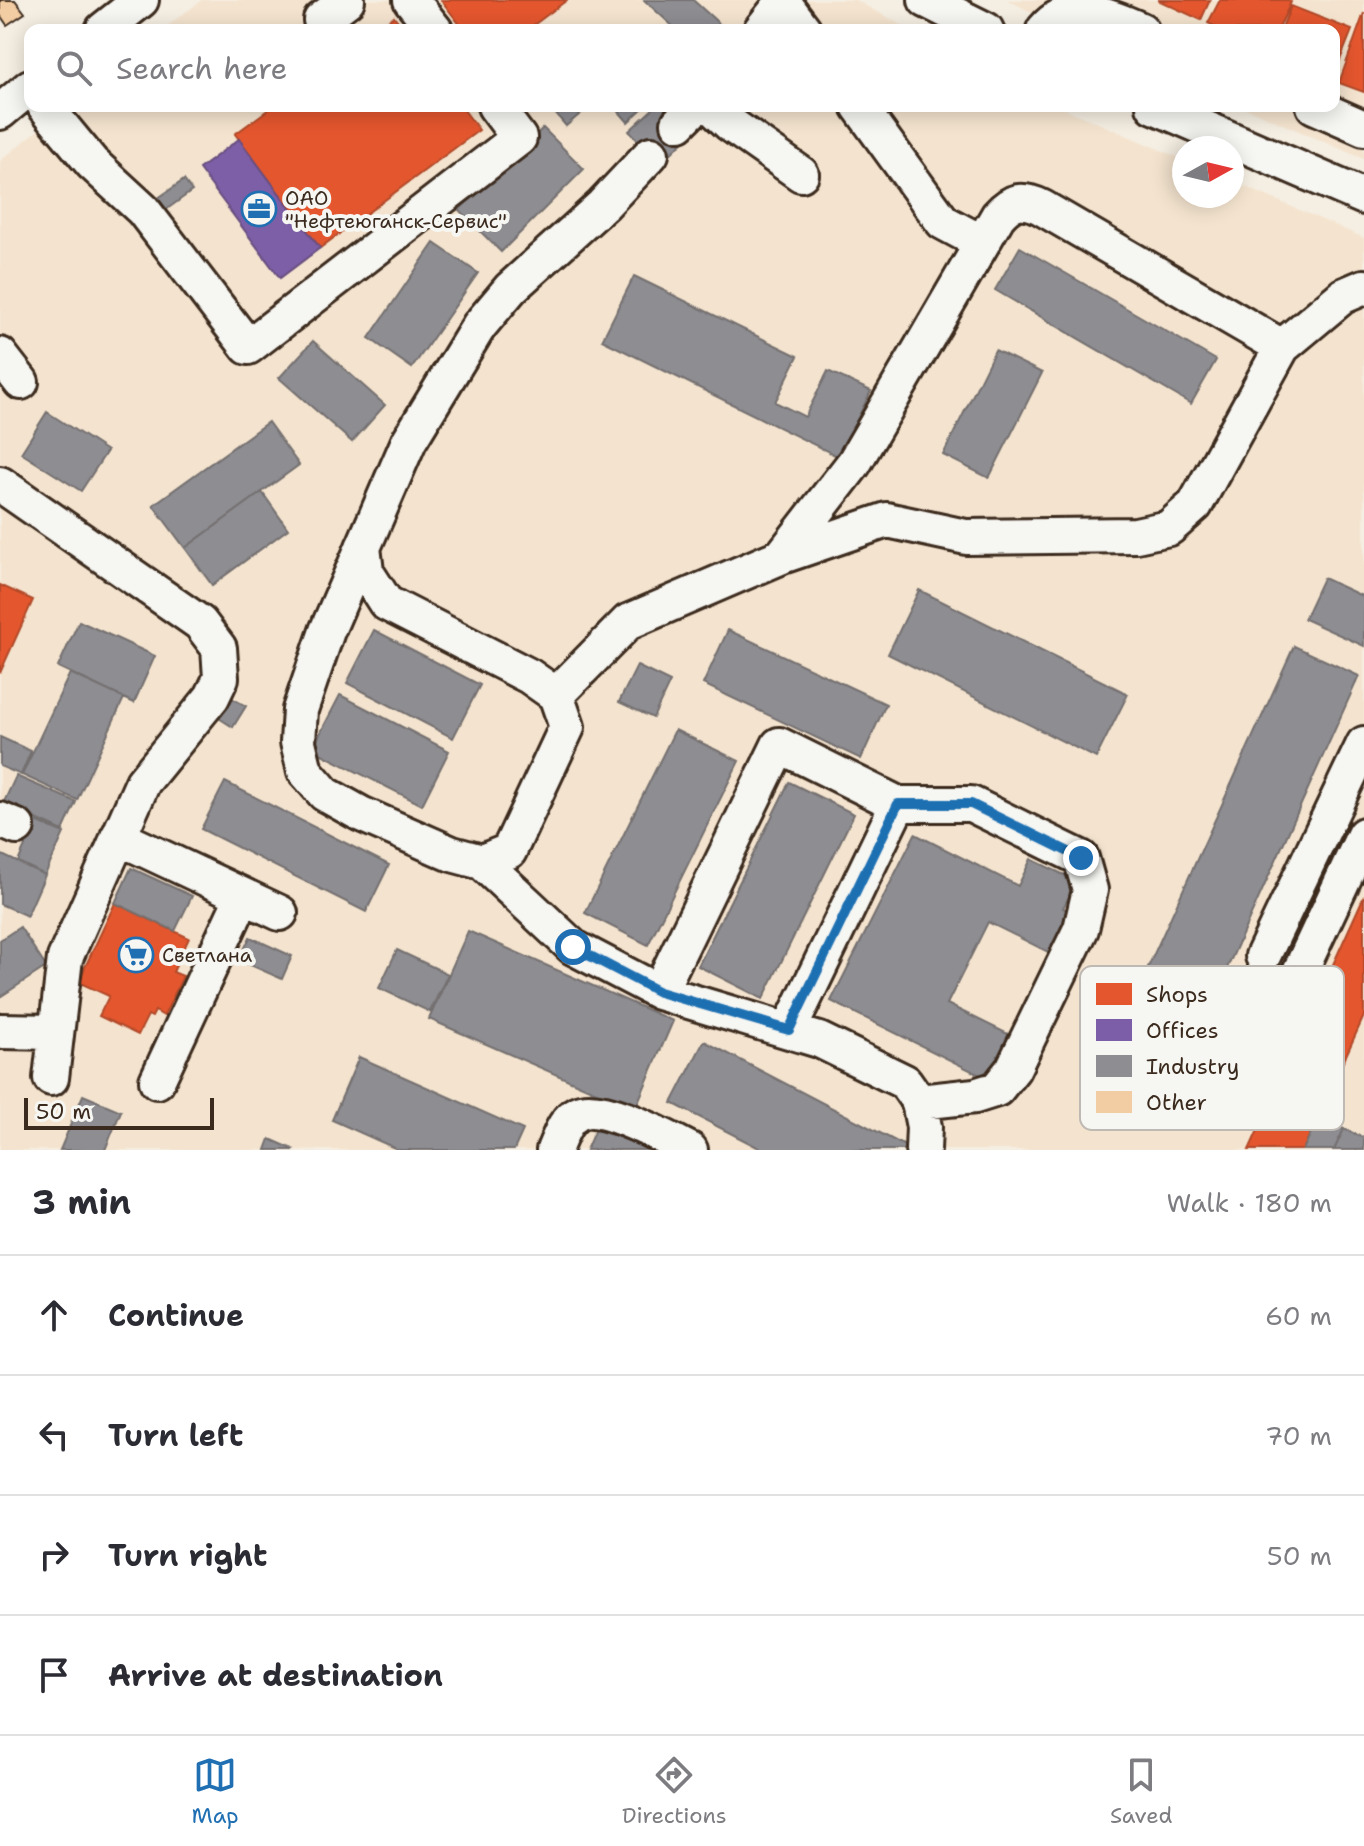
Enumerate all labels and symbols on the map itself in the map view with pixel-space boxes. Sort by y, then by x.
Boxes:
north arrow [1172,136,1244,208]
place label: ОАО "Нефтеюганск-Сервис" [285,185,507,234]
office icon: ОАО "Нефтеюганск-Сервис" [240,190,278,228]
route end [1063,840,1099,876]
route start [555,929,591,965]
supermarket icon: Светлана [117,936,155,974]
place label: Светлана [162,942,253,968]
legend [1080,966,1344,1130]
text: Shops [1146,980,1208,1009]
text: Offices [1146,1016,1219,1045]
text: Industry [1146,1052,1239,1081]
text: Other [1146,1088,1207,1117]
scale bar [24,1094,214,1130]

